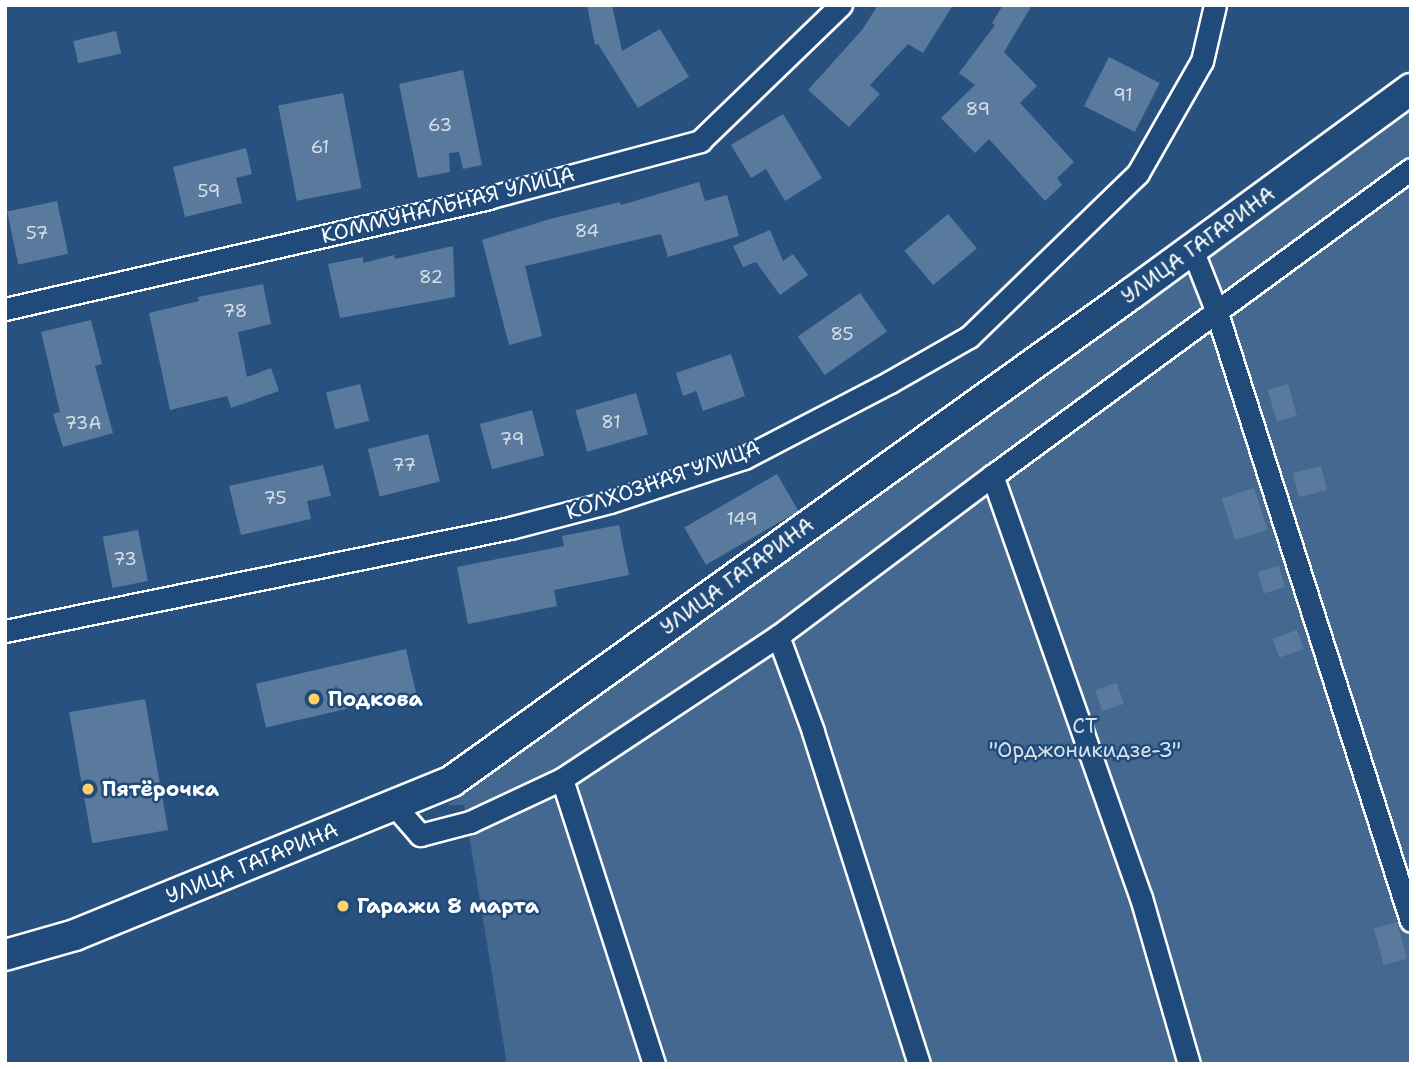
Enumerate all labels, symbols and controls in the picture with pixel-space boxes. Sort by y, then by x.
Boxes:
house number: 91 [1113,84,1133,106]
house number: 89 [966,98,990,120]
house number: 63 [428,114,452,136]
house number: 61 [311,136,329,158]
street label: КОММУНАЛЬНАЯ УЛИЦА [319,161,577,249]
house number: 59 [198,180,220,202]
street label: УЛИЦА ГАГАРИНА [1116,181,1280,309]
house number: 84 [575,220,599,242]
house number: 57 [26,222,48,244]
house number: 82 [419,266,443,288]
house number: 78 [223,300,247,322]
house number: 85 [830,323,854,345]
house number: 81 [601,411,621,433]
house number: 73А [65,412,101,434]
house number: 79 [500,428,524,450]
street label: КОЛХОЗНАЯ УЛИЦА [563,435,763,525]
house number: 77 [392,454,416,476]
house number: 75 [264,487,286,509]
house number: 149 [726,508,758,530]
street label: УЛИЦА ГАГАРИНА [655,512,819,640]
house number: 73 [113,548,137,570]
place label: Подкова [328,686,423,712]
marker: Подкова [306,691,322,707]
park label: СТ "Орджоникидзе-3" [989,713,1181,763]
place label: Пятёрочка [102,776,219,802]
marker: Пятёрочка [80,781,96,797]
street label: УЛИЦА ГАГАРИНА [162,817,342,909]
place label: Гаражи 8 марта [357,893,539,919]
marker: Гаражи 8 марта [335,898,351,914]

